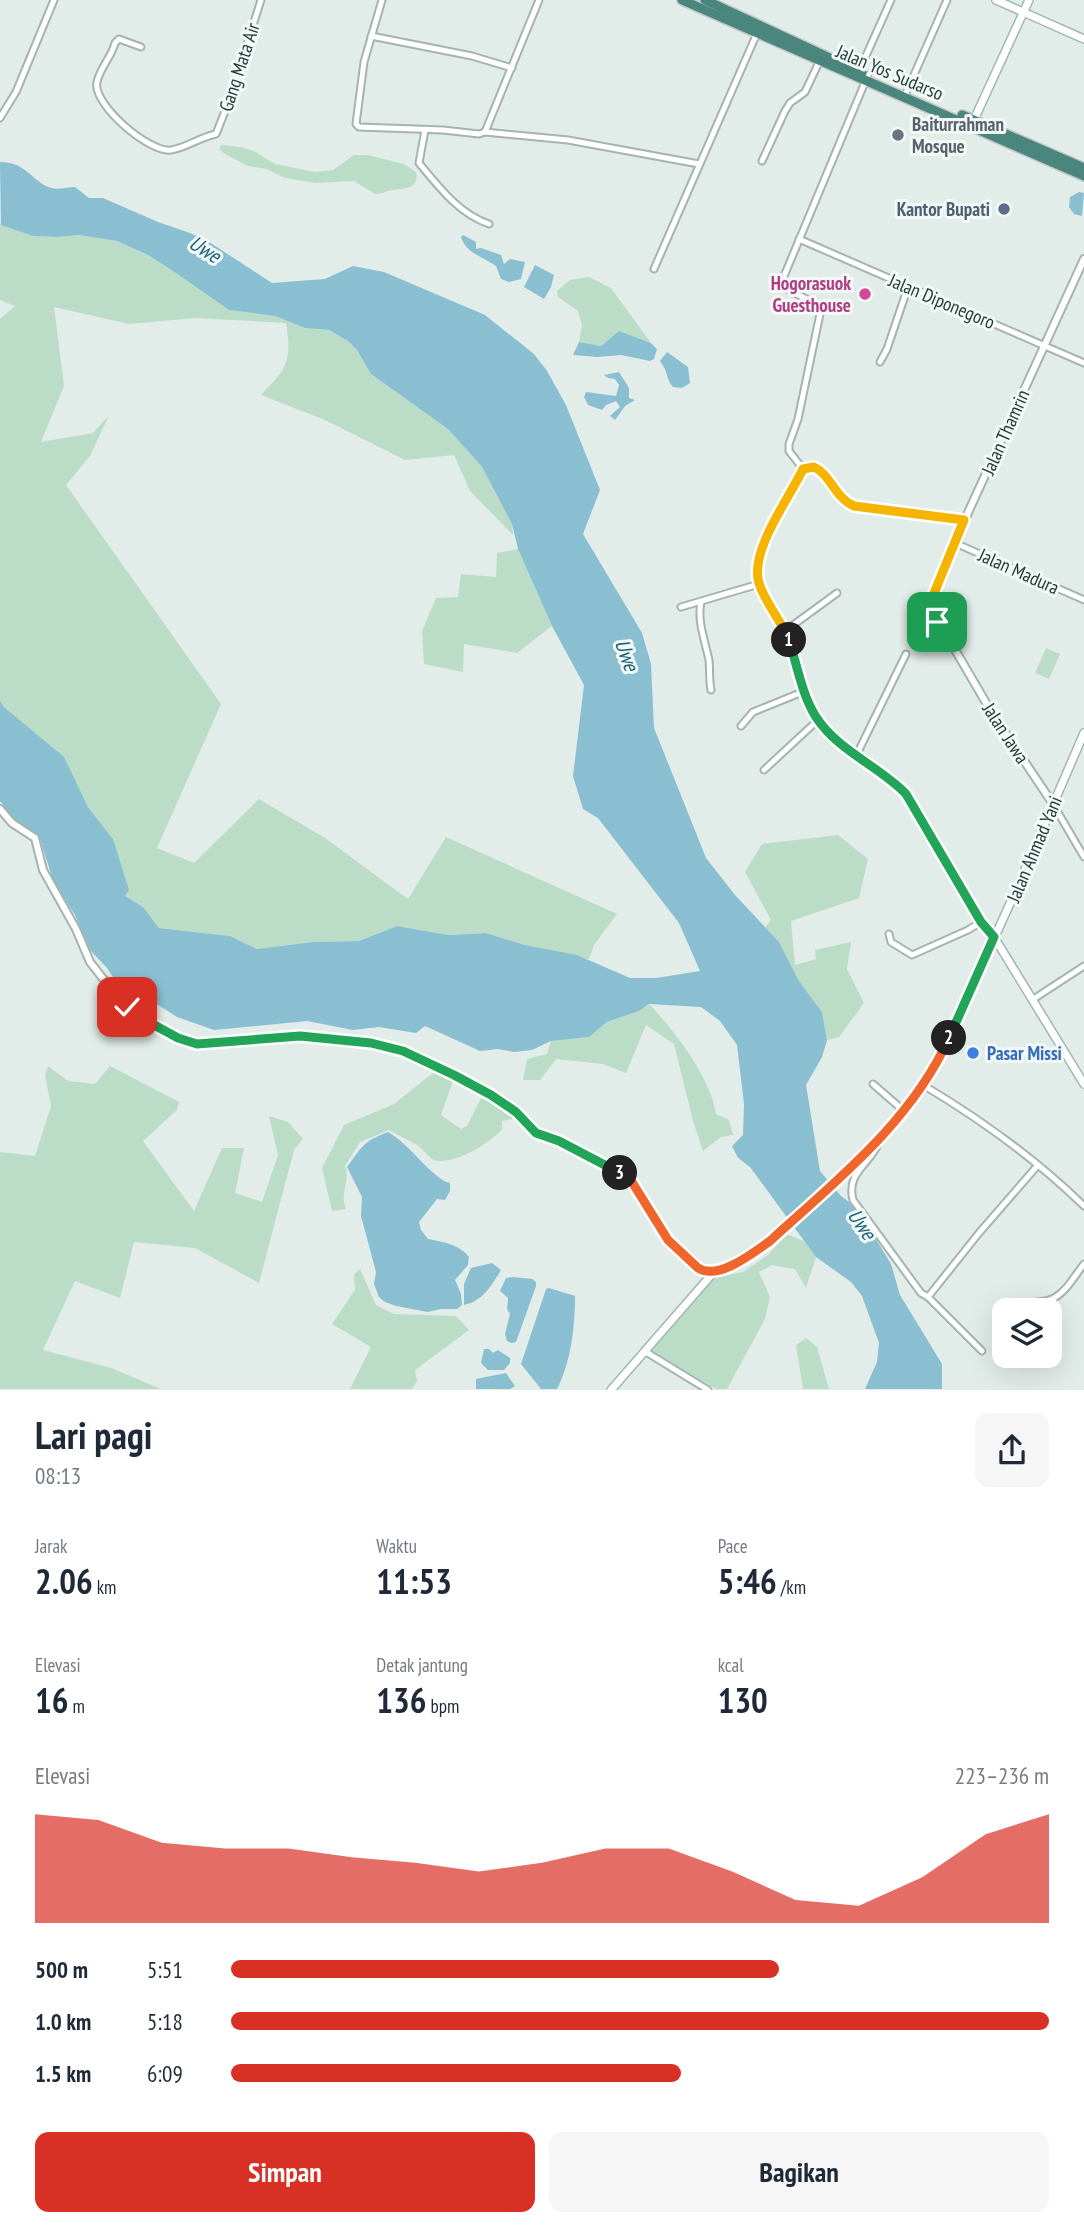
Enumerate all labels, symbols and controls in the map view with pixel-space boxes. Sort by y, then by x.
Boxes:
street label: Gang Mata Air [213,19,265,114]
street label: Jalan Yos Sudarso [832,38,947,105]
place label: Baiturrahman Mosque [912,112,1004,158]
marker: Baiturrahman Mosque [890,127,906,143]
place label: Kantor Bupati [897,197,990,221]
marker: Kantor Bupati [996,201,1012,217]
water label: Uwe [184,229,227,270]
street label: Jalan Diponegoro [884,267,999,334]
place label: Hogorasuok Guesthouse [771,271,851,317]
marker: Hogorasuok Guesthouse [857,286,873,302]
street label: Jalan Thamrin [975,386,1034,479]
street label: Jalan Madura [974,542,1063,599]
pin [907,592,967,652]
icon: arrive [918,603,956,641]
pin: 1 [772,622,806,658]
text: 1 [784,627,793,651]
water label: Uwe [609,635,646,676]
street label: Jalan Jawa [977,697,1034,768]
street label: Jalan Ahmad Yani [1001,792,1067,907]
pin [97,977,157,1037]
icon: check [108,988,146,1026]
pin: 2 [932,1020,967,1056]
text: 2 [944,1025,953,1049]
place label: Pasar Missi [987,1041,1062,1065]
marker: Pasar Missi [965,1045,981,1061]
pin: 3 [602,1156,638,1190]
text: 3 [615,1160,624,1184]
water label: Uwe [842,1203,883,1246]
map controls [992,1298,1062,1368]
button: layers [992,1298,1062,1368]
text: Lari pagi [35,1410,152,1459]
button: share [975,1413,1049,1487]
text: 08:13 [35,1461,81,1490]
text: Jarak [35,1534,67,1558]
text: Waktu [376,1534,417,1558]
text: Pace [718,1534,748,1558]
text: 2.06 [35,1558,93,1604]
text: 11:53 [376,1558,452,1604]
text: 5:46 [718,1558,777,1604]
text: km [93,1575,116,1599]
text: /km [777,1575,806,1599]
text: Elevasi [35,1653,81,1677]
text: Detak jantung [376,1653,468,1677]
text: kcal [718,1653,744,1677]
text: 16 [35,1677,68,1723]
text: 136 [376,1677,427,1723]
text: 130 [718,1677,768,1723]
text: m [68,1694,85,1718]
text: bpm [427,1694,459,1718]
text: Elevasi [35,1761,90,1790]
text: 223–236 m [955,1761,1049,1790]
text: 500 m [35,1955,88,1984]
text: 5:51 [147,1955,183,1984]
text: 1.0 km [35,2007,91,2036]
text: 5:18 [147,2007,183,2036]
text: 1.5 km [35,2059,91,2088]
text: 6:09 [147,2059,183,2088]
button: Simpan [35,2132,535,2212]
button: Bagikan [549,2132,1049,2212]

